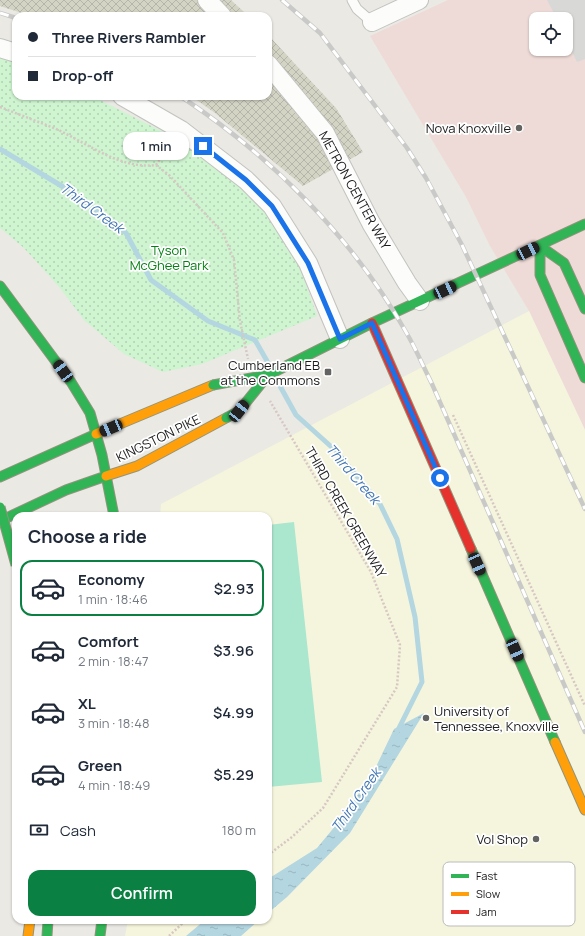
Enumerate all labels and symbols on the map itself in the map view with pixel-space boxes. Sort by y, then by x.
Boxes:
place label: Nova Knoxville [426,119,511,137]
marker: Nova Knoxville [514,123,524,133]
street label: METRON CENTER WAY [315,128,395,253]
callout: 1 min [123,132,189,160]
route end [194,137,212,155]
water label: Third Creek [57,178,130,238]
car [515,240,541,262]
park label: Tyson McGhee Park [130,241,209,274]
car [432,279,458,301]
place label: Cumberland EB at the Commons [221,356,320,389]
car [51,358,75,384]
marker: Cumberland EB at the Commons [323,367,333,377]
car [227,398,251,424]
street label: KINGSTON PIKE [113,410,203,466]
car [98,418,124,438]
water label: Third Creek [322,439,386,509]
street label: THIRD CREEK GREENWAY [301,443,391,582]
route start [431,469,449,487]
car [467,551,487,577]
car [505,637,525,663]
place label: University of Tennessee, Knoxville [434,702,559,735]
marker: University of Tennessee, Knoxville [421,713,431,723]
water label: Third Creek [327,762,386,836]
place label: Vol Shop [476,830,528,848]
marker: Vol Shop [531,834,541,844]
legend [443,862,575,926]
text: Fast [476,868,498,883]
text: Slow [476,886,501,901]
text: Jam [476,904,497,919]

